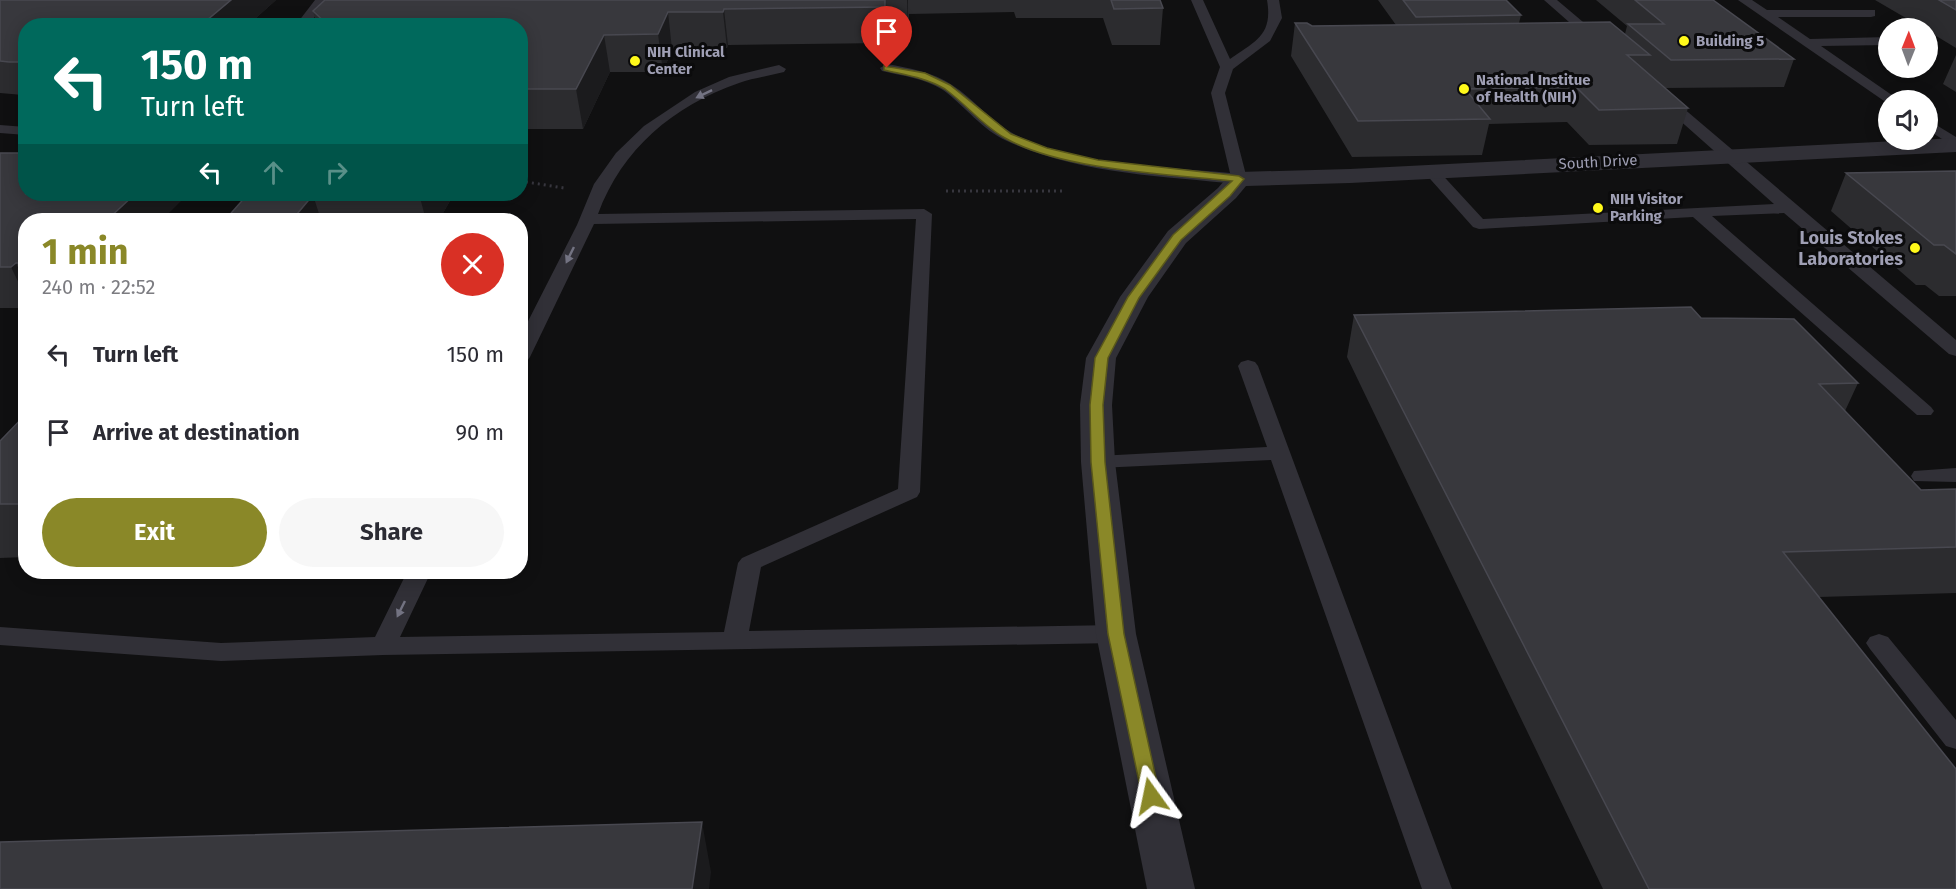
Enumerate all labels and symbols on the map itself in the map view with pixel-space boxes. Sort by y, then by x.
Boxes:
pin [861,6,912,68]
north arrow [1878,18,1938,78]
place label: Building 5 [1696,32,1764,50]
marker: Building 5 [1677,34,1691,48]
place label: NIH Clinical Center [647,43,725,78]
marker: NIH Clinical Center [628,54,642,68]
place label: National Institue of Health (NIH) [1476,71,1591,106]
marker: National Institue of Health (NIH) [1457,82,1471,96]
one-way arrow [696,90,713,99]
street label: South Drive [1558,151,1638,173]
place label: NIH Visitor Parking [1610,190,1683,225]
marker: NIH Visitor Parking [1591,201,1605,215]
place label: Louis Stokes Laboratories [1798,227,1903,270]
marker: Louis Stokes Laboratories [1908,241,1922,255]
one-way arrow [565,246,575,263]
one-way arrow [396,600,405,617]
position arrow [1119,764,1183,828]

